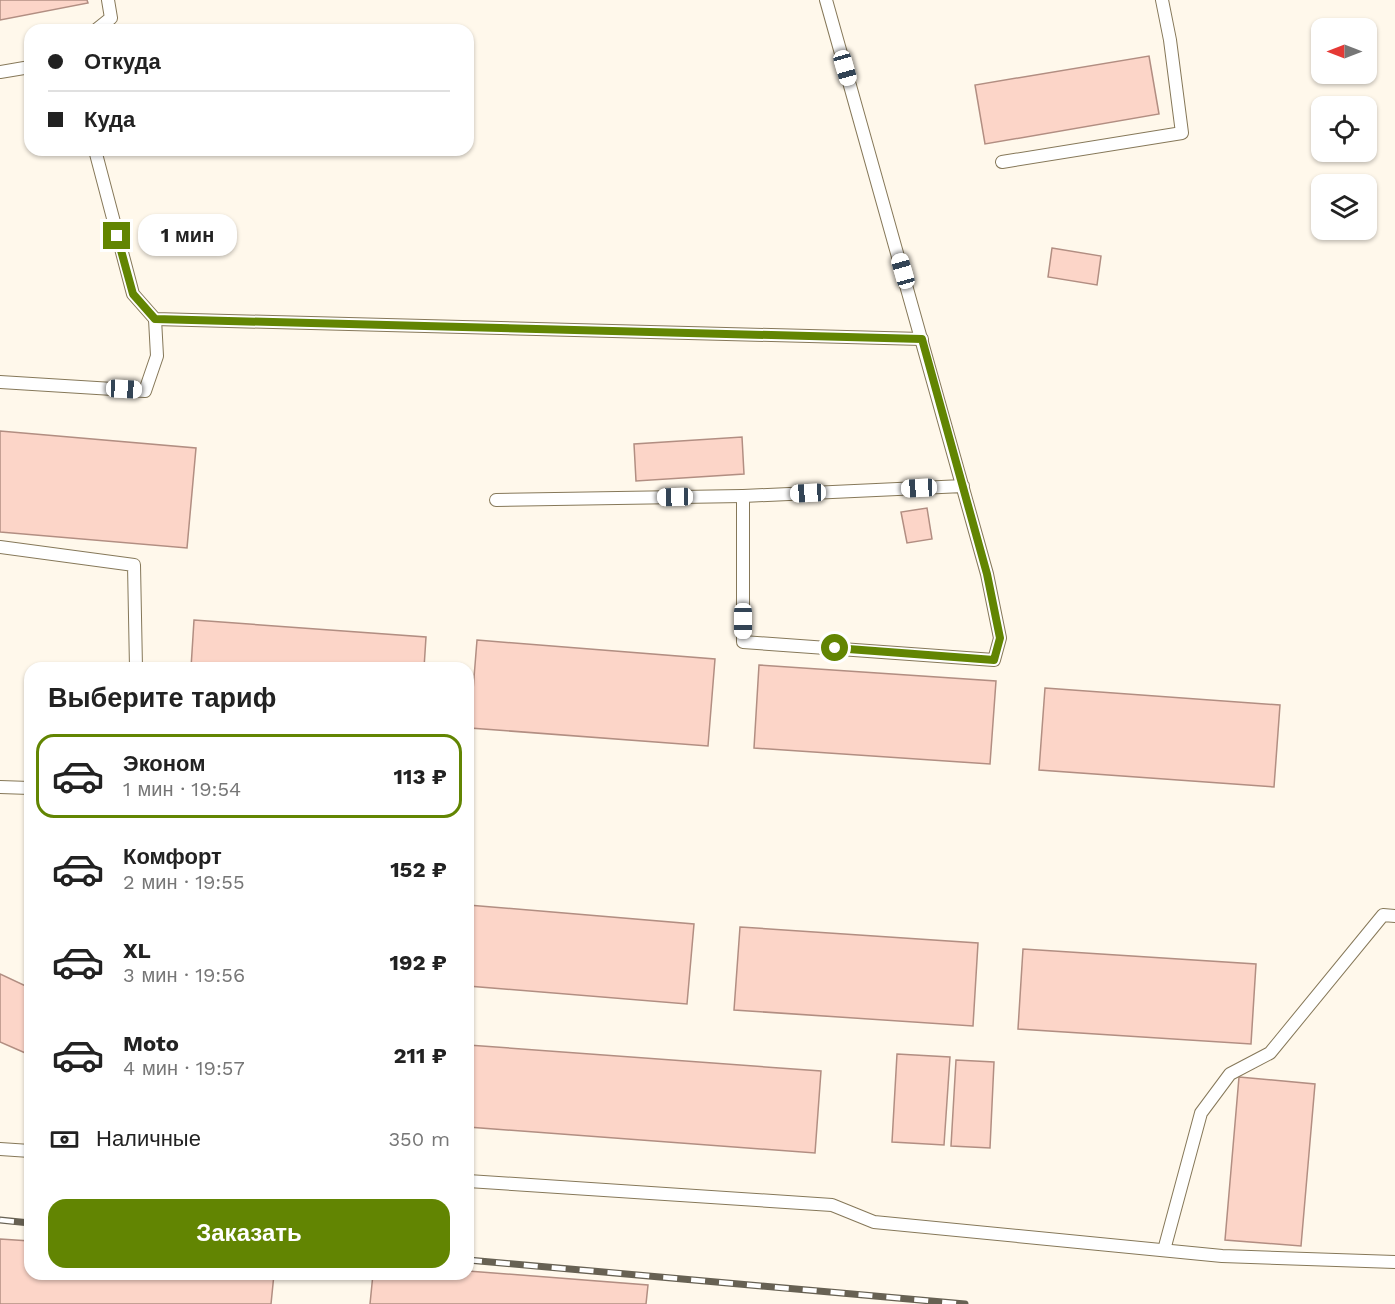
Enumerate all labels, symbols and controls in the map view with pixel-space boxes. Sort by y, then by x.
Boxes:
north arrow [1311,18,1377,84]
map controls [1311,18,1377,240]
car [831,48,859,88]
text: Откуда [84,49,161,74]
button: locate [1311,96,1377,162]
text: Куда [84,107,135,132]
button: layers [1311,174,1377,240]
callout: 1 мин [138,215,237,257]
route end [103,222,130,249]
text: 1 мин [161,223,214,247]
car [889,251,917,291]
car [106,379,142,399]
car [901,478,937,498]
car [790,483,826,503]
car [657,488,693,506]
car [734,603,752,639]
route start [821,634,848,661]
text: Выберите тариф [48,682,276,714]
icon: car [51,749,105,803]
text: Эконом [123,751,206,776]
text: 113 ₽ [394,764,447,789]
text: 1 мин · 19:54 [123,777,241,801]
icon: car [51,842,105,896]
text: Комфорт [123,844,222,869]
text: 152 ₽ [390,857,447,882]
text: 2 мин · 19:55 [123,870,245,894]
icon: car [51,935,105,989]
text: XL [123,938,151,963]
text: 192 ₽ [389,950,447,975]
text: 3 мин · 19:56 [123,963,245,987]
icon: car [51,1028,105,1082]
text: Moto [123,1031,179,1056]
text: 211 ₽ [393,1043,447,1068]
text: 4 мин · 19:57 [123,1056,245,1080]
icon: cash [48,1123,81,1156]
text: Наличные [96,1126,201,1151]
text: 350 m [388,1127,450,1151]
button: Заказать [48,1199,450,1268]

